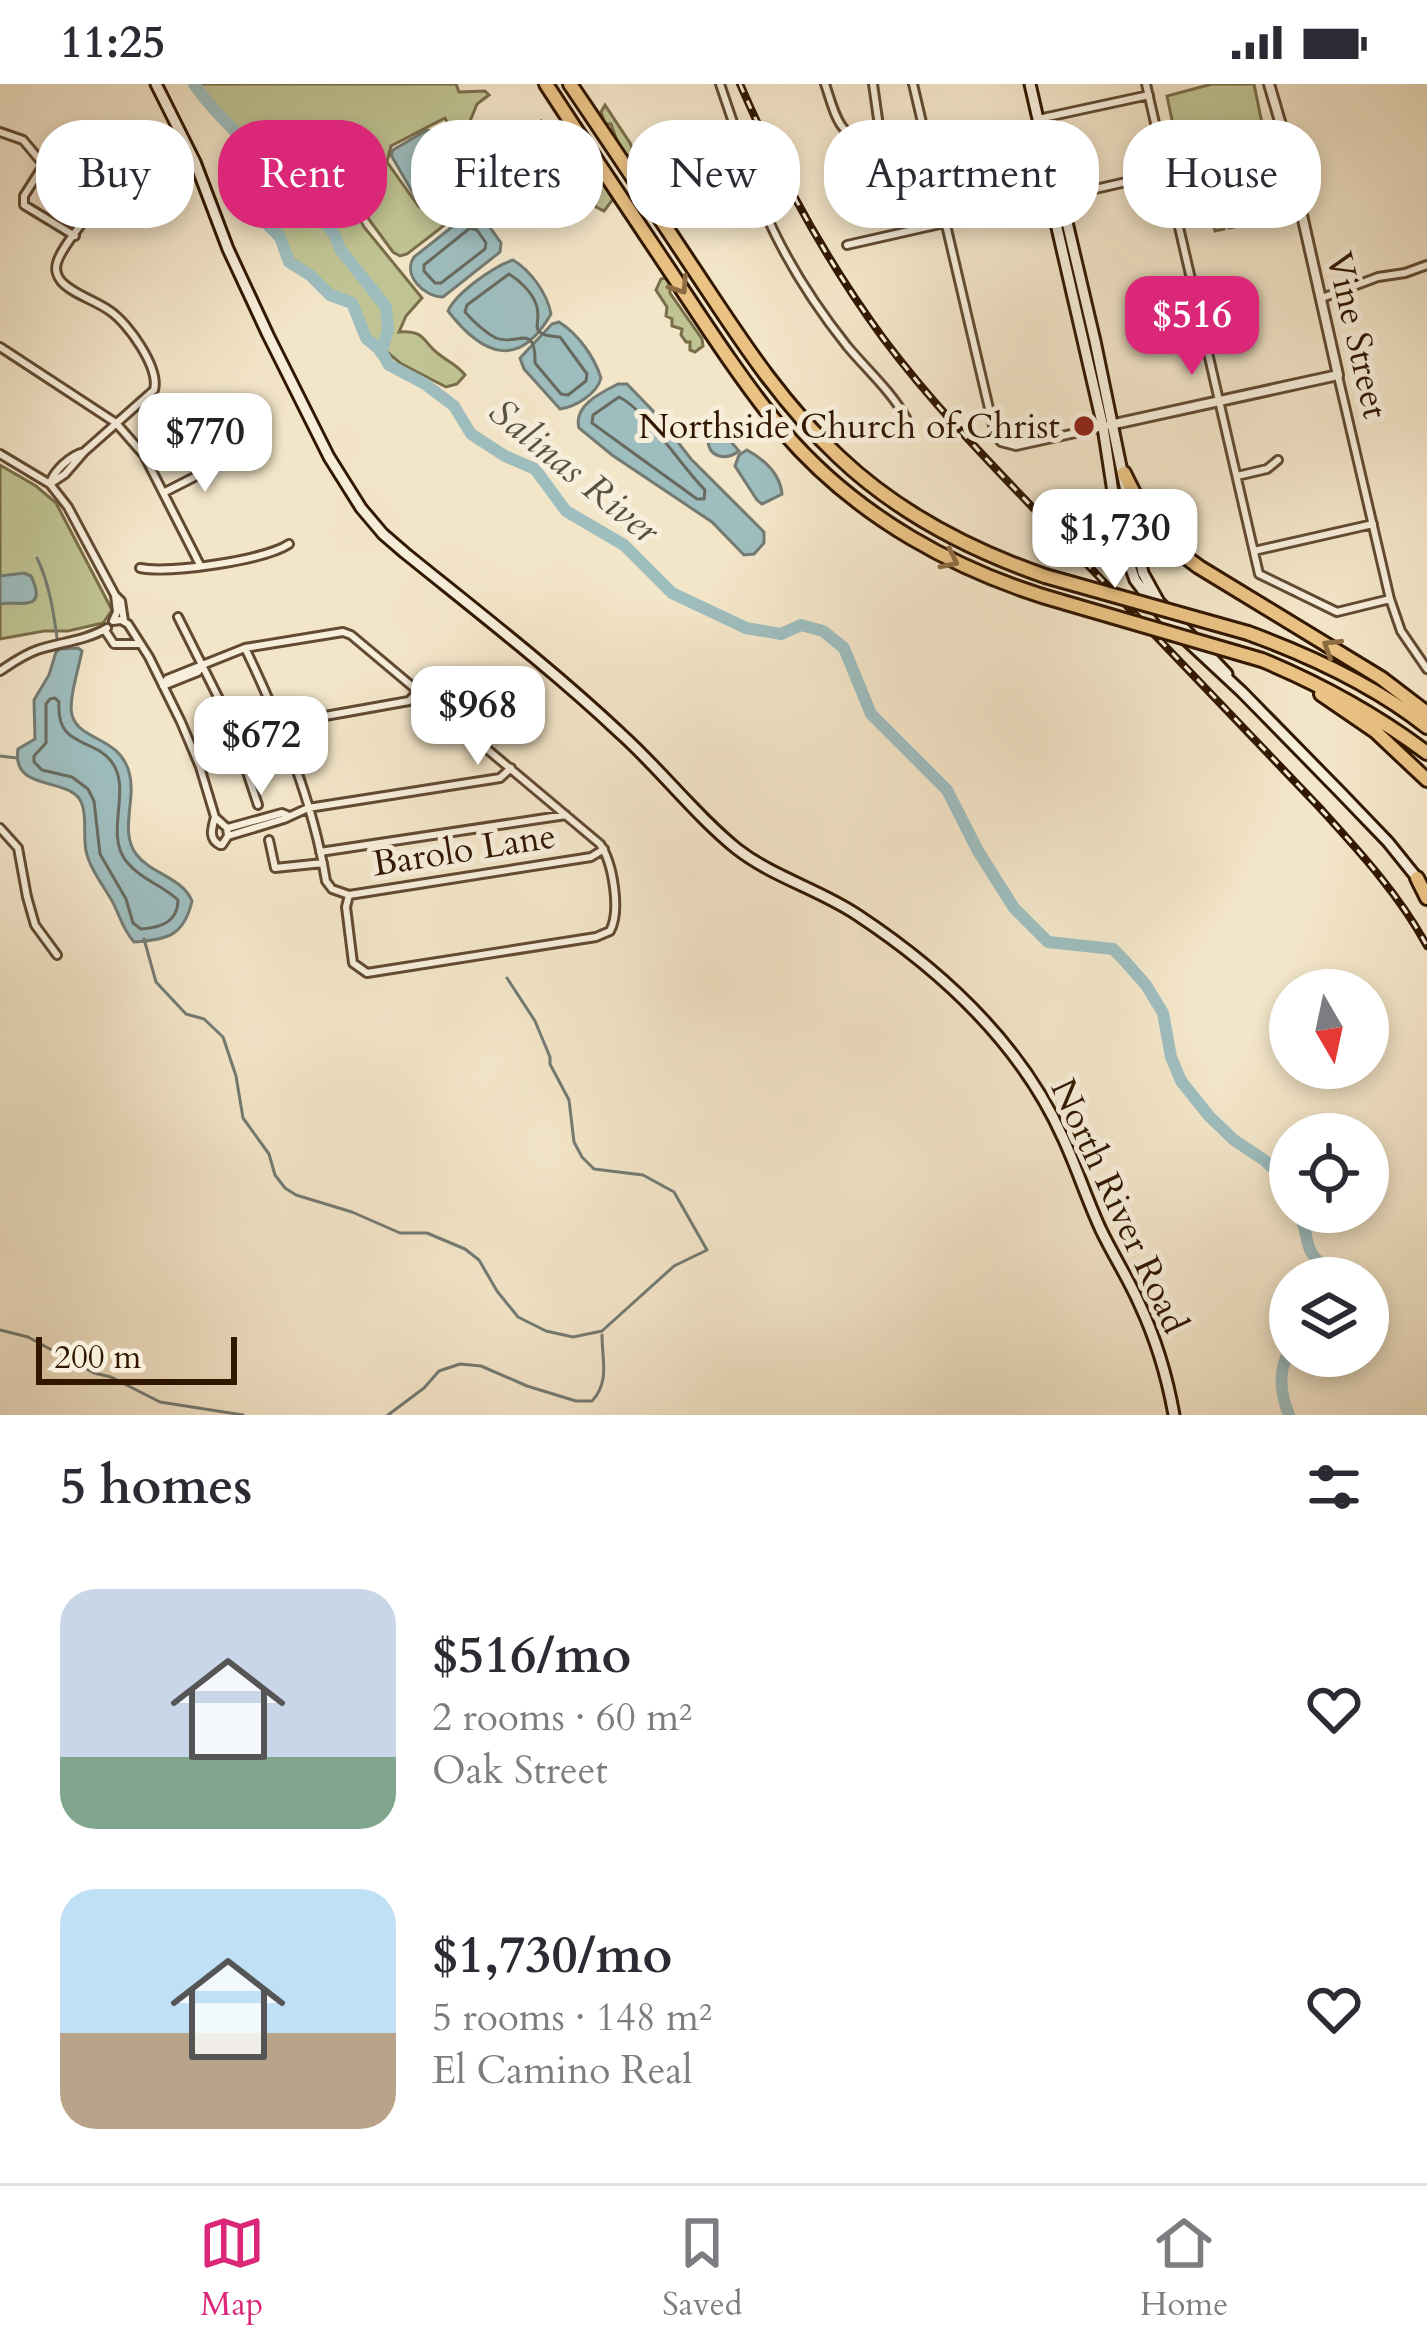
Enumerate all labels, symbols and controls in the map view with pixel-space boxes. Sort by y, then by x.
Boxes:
text: 11:25 [60,12,165,73]
chip: Buy [36,120,194,228]
chip: Rent [218,120,387,228]
chip: Filters [411,120,603,228]
chip: New [627,120,800,228]
chip: Apartment [824,120,1099,228]
chip: House [1123,120,1321,228]
street label: Vine Street [1314,247,1400,423]
one-way arrow [666,273,688,295]
pin: $516 [1121,276,1263,378]
text: $516 [1152,288,1232,341]
water label: Salinas River [478,386,671,557]
pin: $770 [134,393,276,495]
place label: Northside Church of Christ [638,402,1060,451]
text: $770 [165,405,245,458]
marker: Northside Church of Christ [1071,413,1097,439]
pin: $1,730 [1017,489,1213,591]
text: $1,730 [1059,501,1171,554]
one-way arrow [938,545,960,568]
one-way arrow [1322,639,1344,661]
pin: $968 [407,666,549,768]
text: $968 [438,678,518,731]
pin: $672 [190,696,332,798]
text: $672 [221,708,301,761]
street label: Barolo Lane [369,811,559,889]
north arrow [1269,969,1389,1089]
map controls [1269,969,1389,1377]
street label: North River Road [1039,1071,1199,1341]
button: locate [1269,1113,1389,1233]
button: layers [1269,1257,1389,1377]
scale bar [36,1331,237,1384]
text: 200 m [54,1335,141,1380]
text: 5 homes [60,1452,252,1522]
icon: filters [1301,1454,1367,1520]
text: $516/mo [432,1621,631,1691]
icon: home [156,1637,300,1781]
icon: heart [1301,1676,1367,1742]
text: 2 rooms · 60 m² [432,1691,692,1744]
text: Oak Street [432,1744,608,1797]
text: $1,730/mo [432,1921,672,1991]
icon: home [156,1937,300,2081]
icon: heart [1301,1976,1367,2042]
text: 5 rooms · 148 m² [432,1991,712,2044]
text: El Camino Real [432,2044,692,2097]
tab: Map [199,2210,265,2327]
tab: Saved [662,2210,742,2327]
tab: Home [1140,2210,1228,2327]

